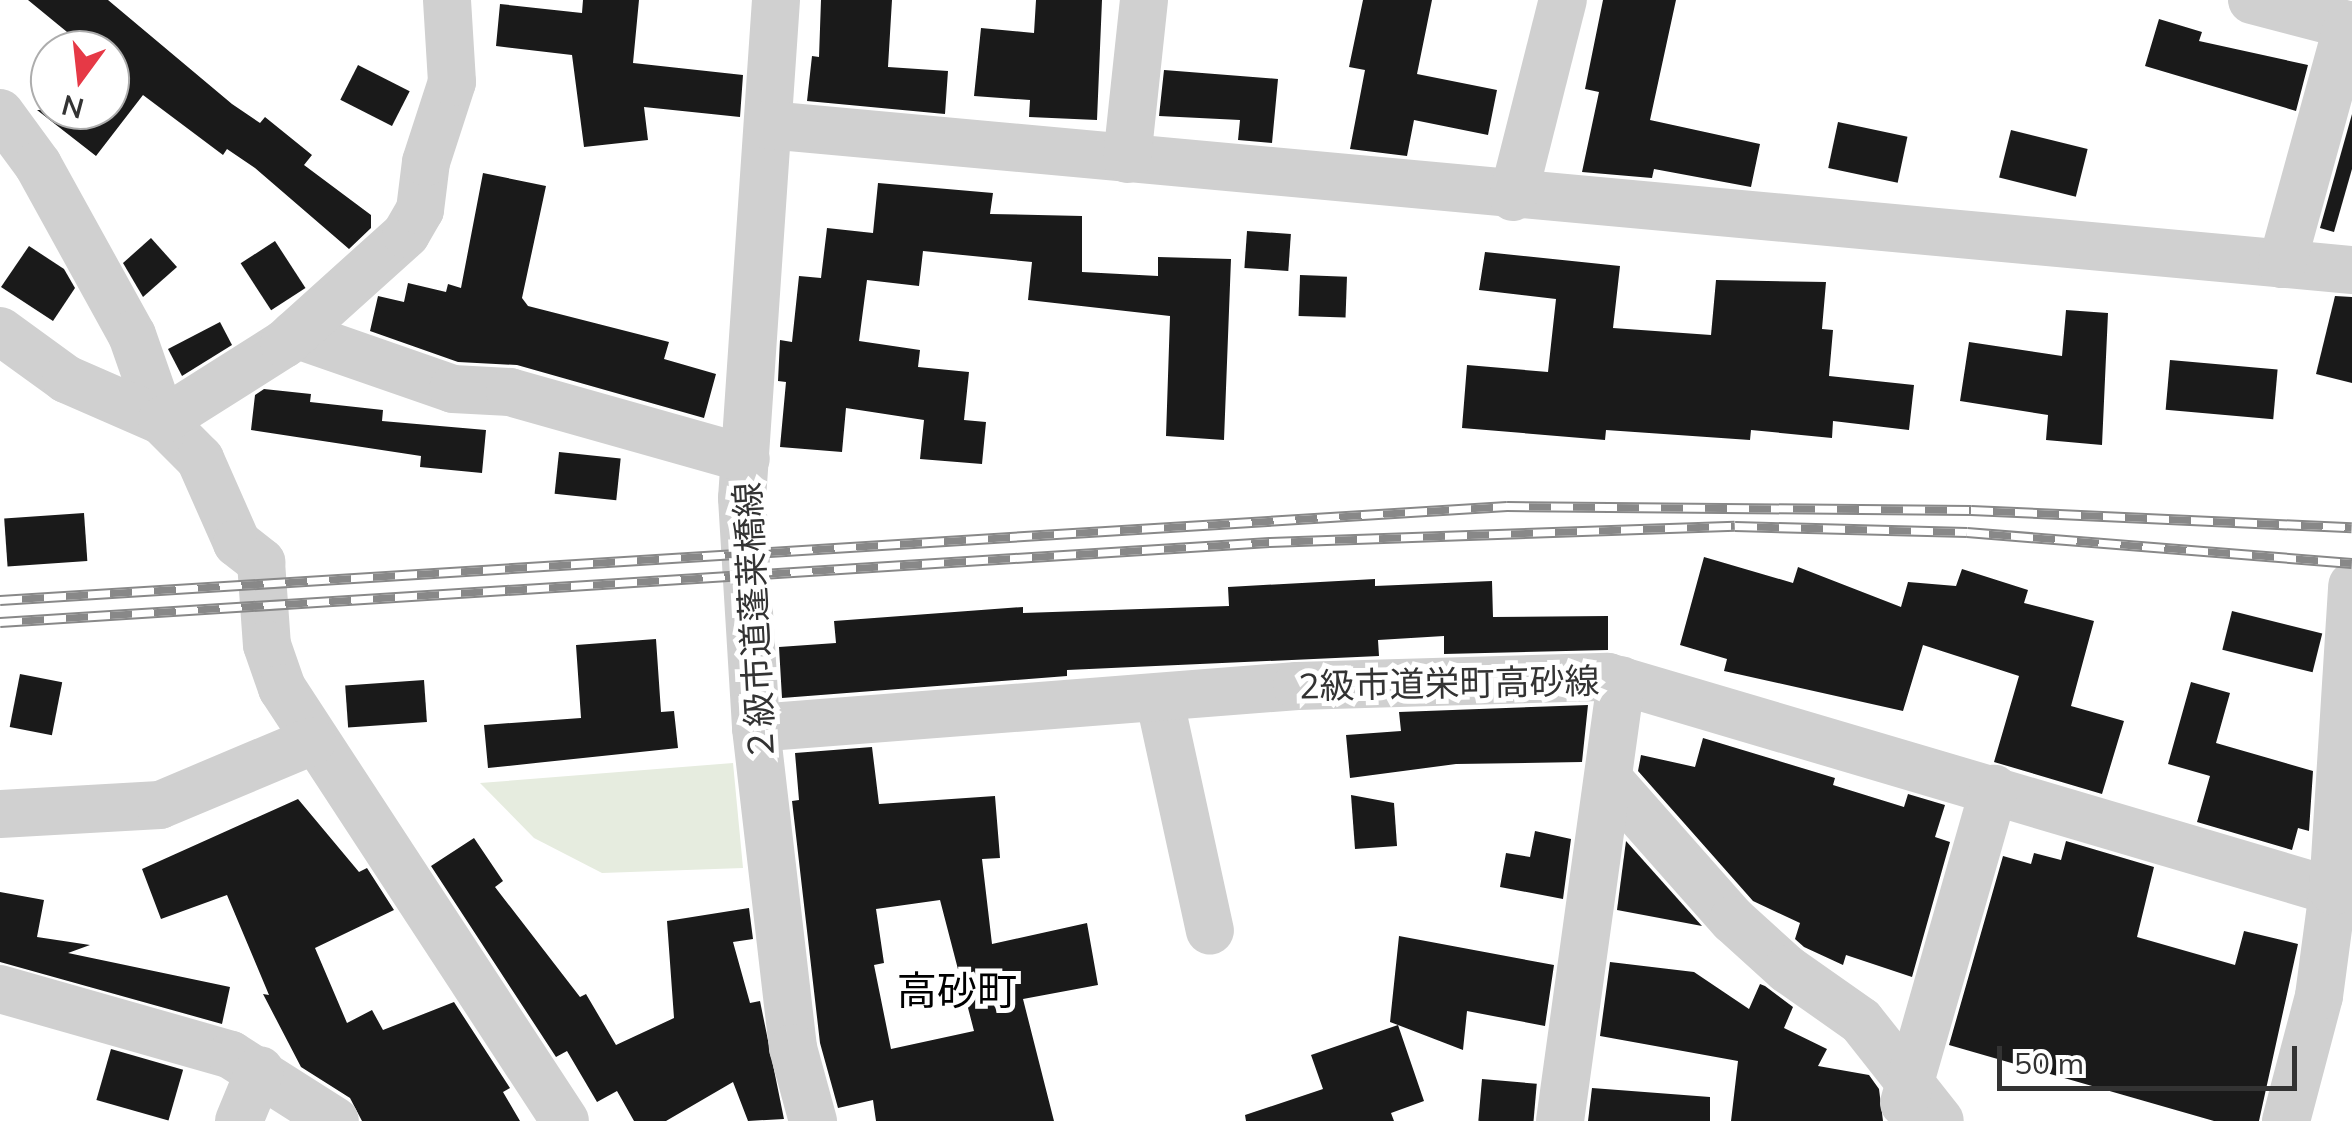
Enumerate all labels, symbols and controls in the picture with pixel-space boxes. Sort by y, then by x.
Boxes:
north arrow [30,30,130,130]
text: N [58,88,87,127]
street label: ２級市道蓬莱橋線 [726,481,782,763]
street label: 2級市道栄町高砂線 [1298,659,1600,707]
district label: 高砂町 [897,966,1017,1014]
scale bar [2002,1026,2302,1088]
text: 50 m [2014,1044,2084,1082]

